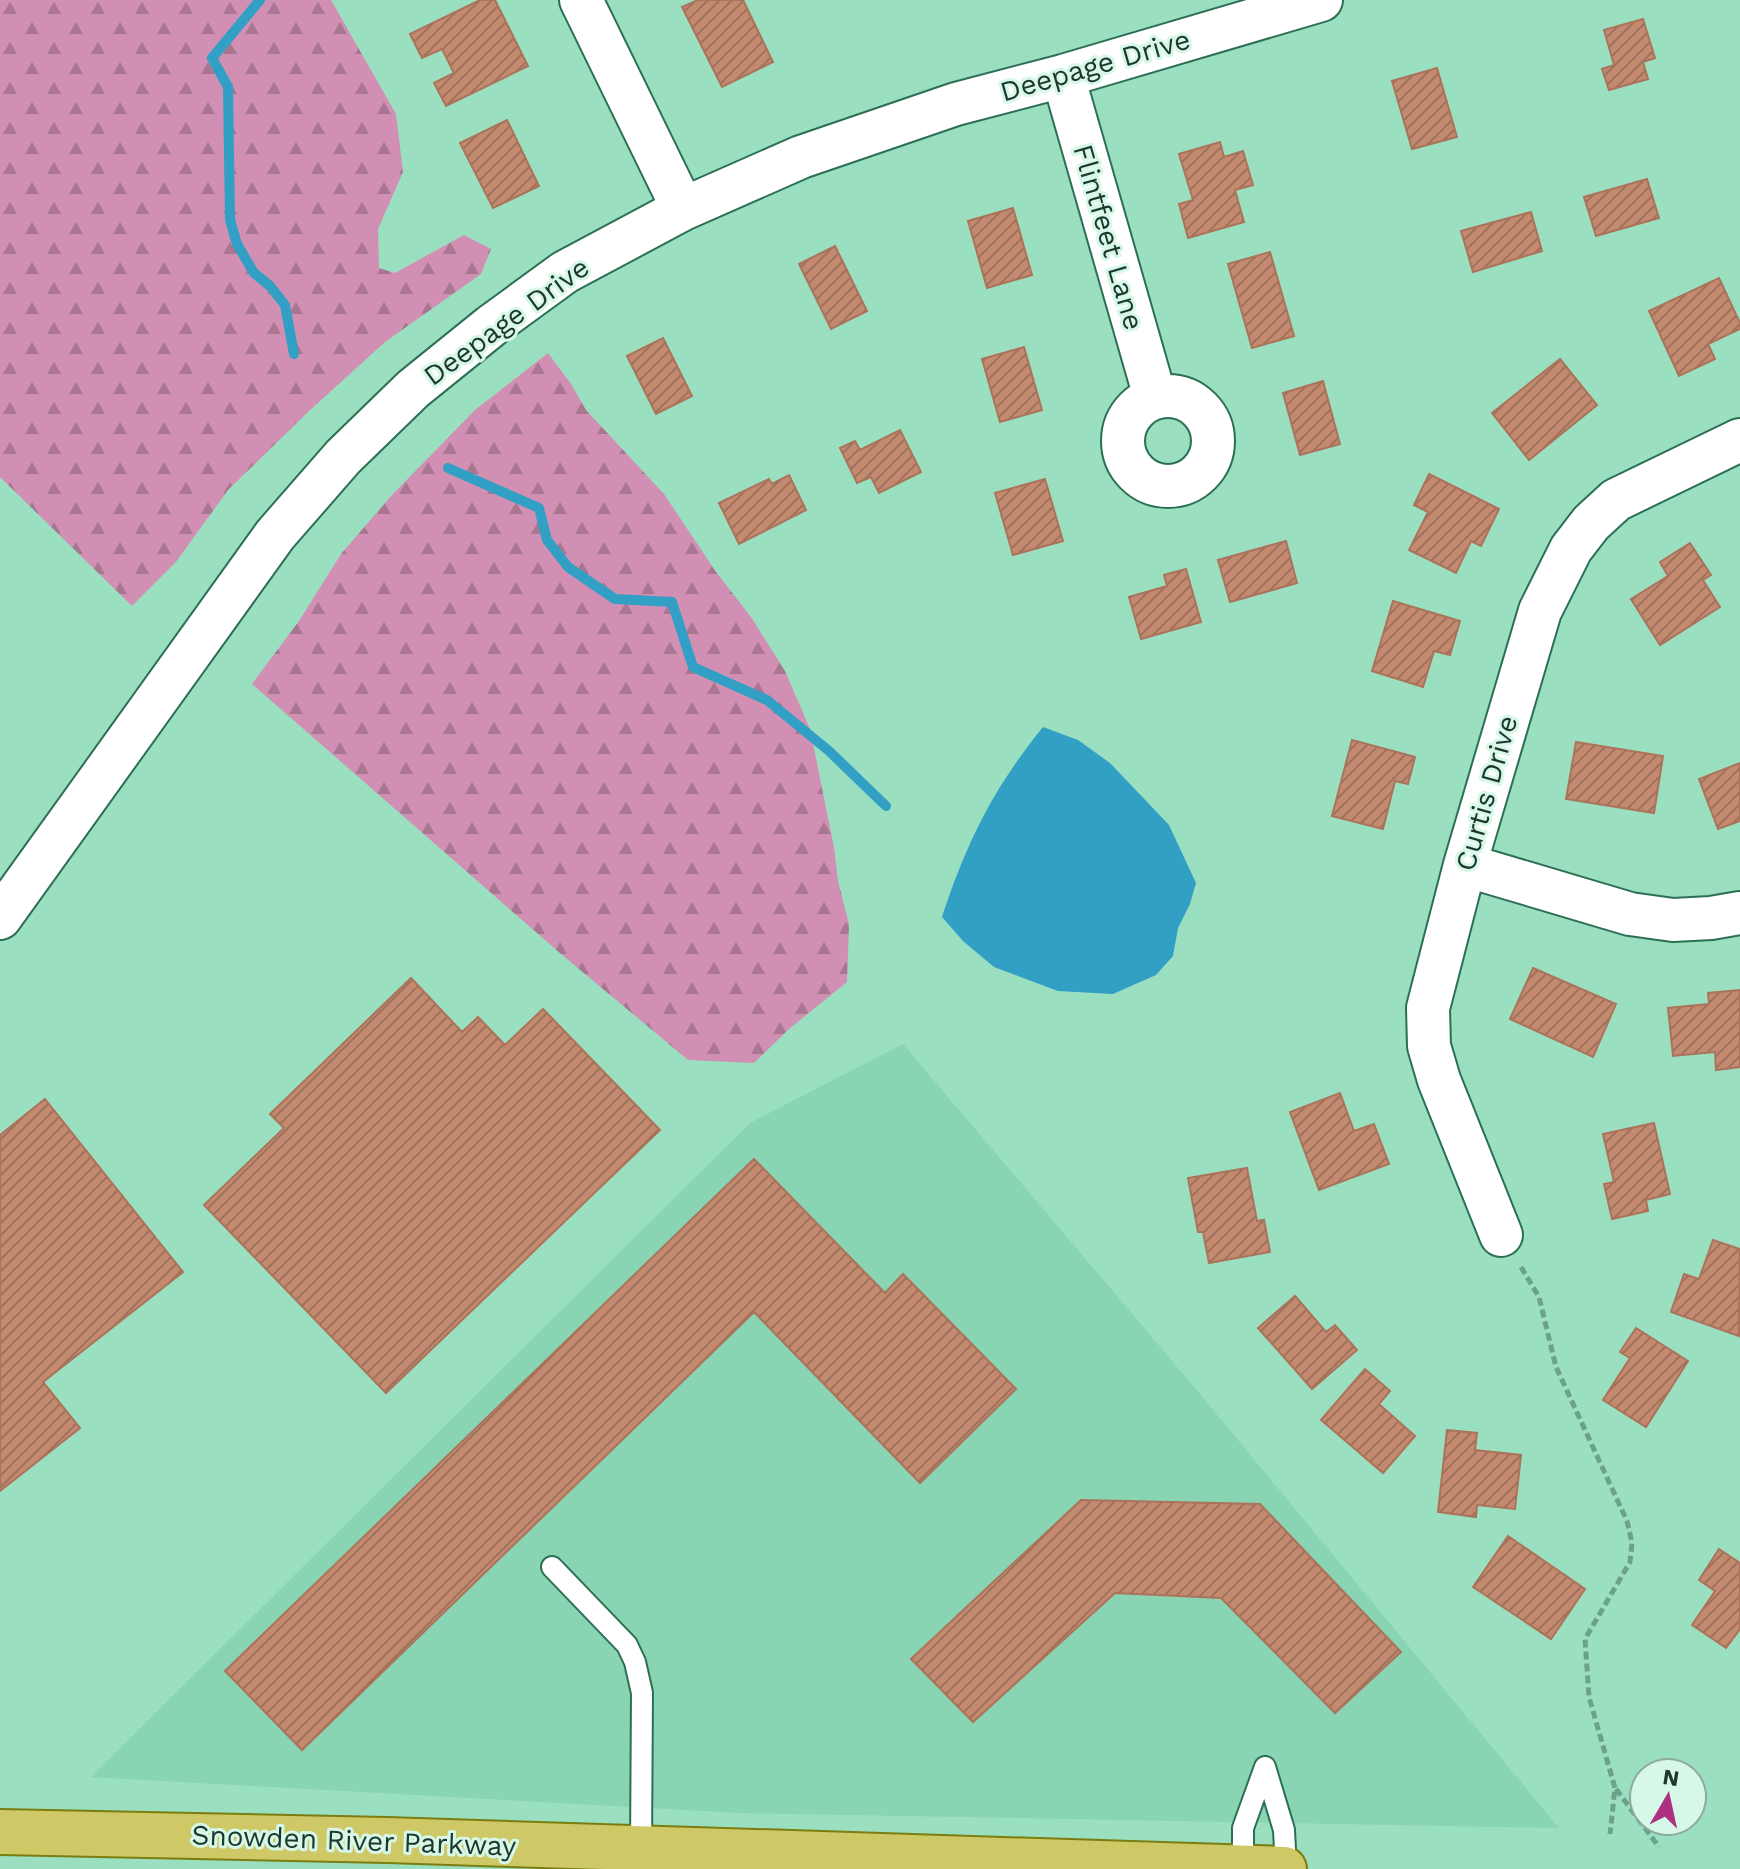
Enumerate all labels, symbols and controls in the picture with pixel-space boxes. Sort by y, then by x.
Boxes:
street label: Deepage Drive [996,23,1194,108]
street label: Flintfeet Lane [1066,141,1151,334]
street label: Deepage Drive [417,250,595,392]
street label: Curtis Drive [1449,712,1524,875]
north arrow [1628,1757,1708,1837]
text: N [1661,1764,1681,1791]
street label: Snowden River Parkway [191,1818,517,1863]

